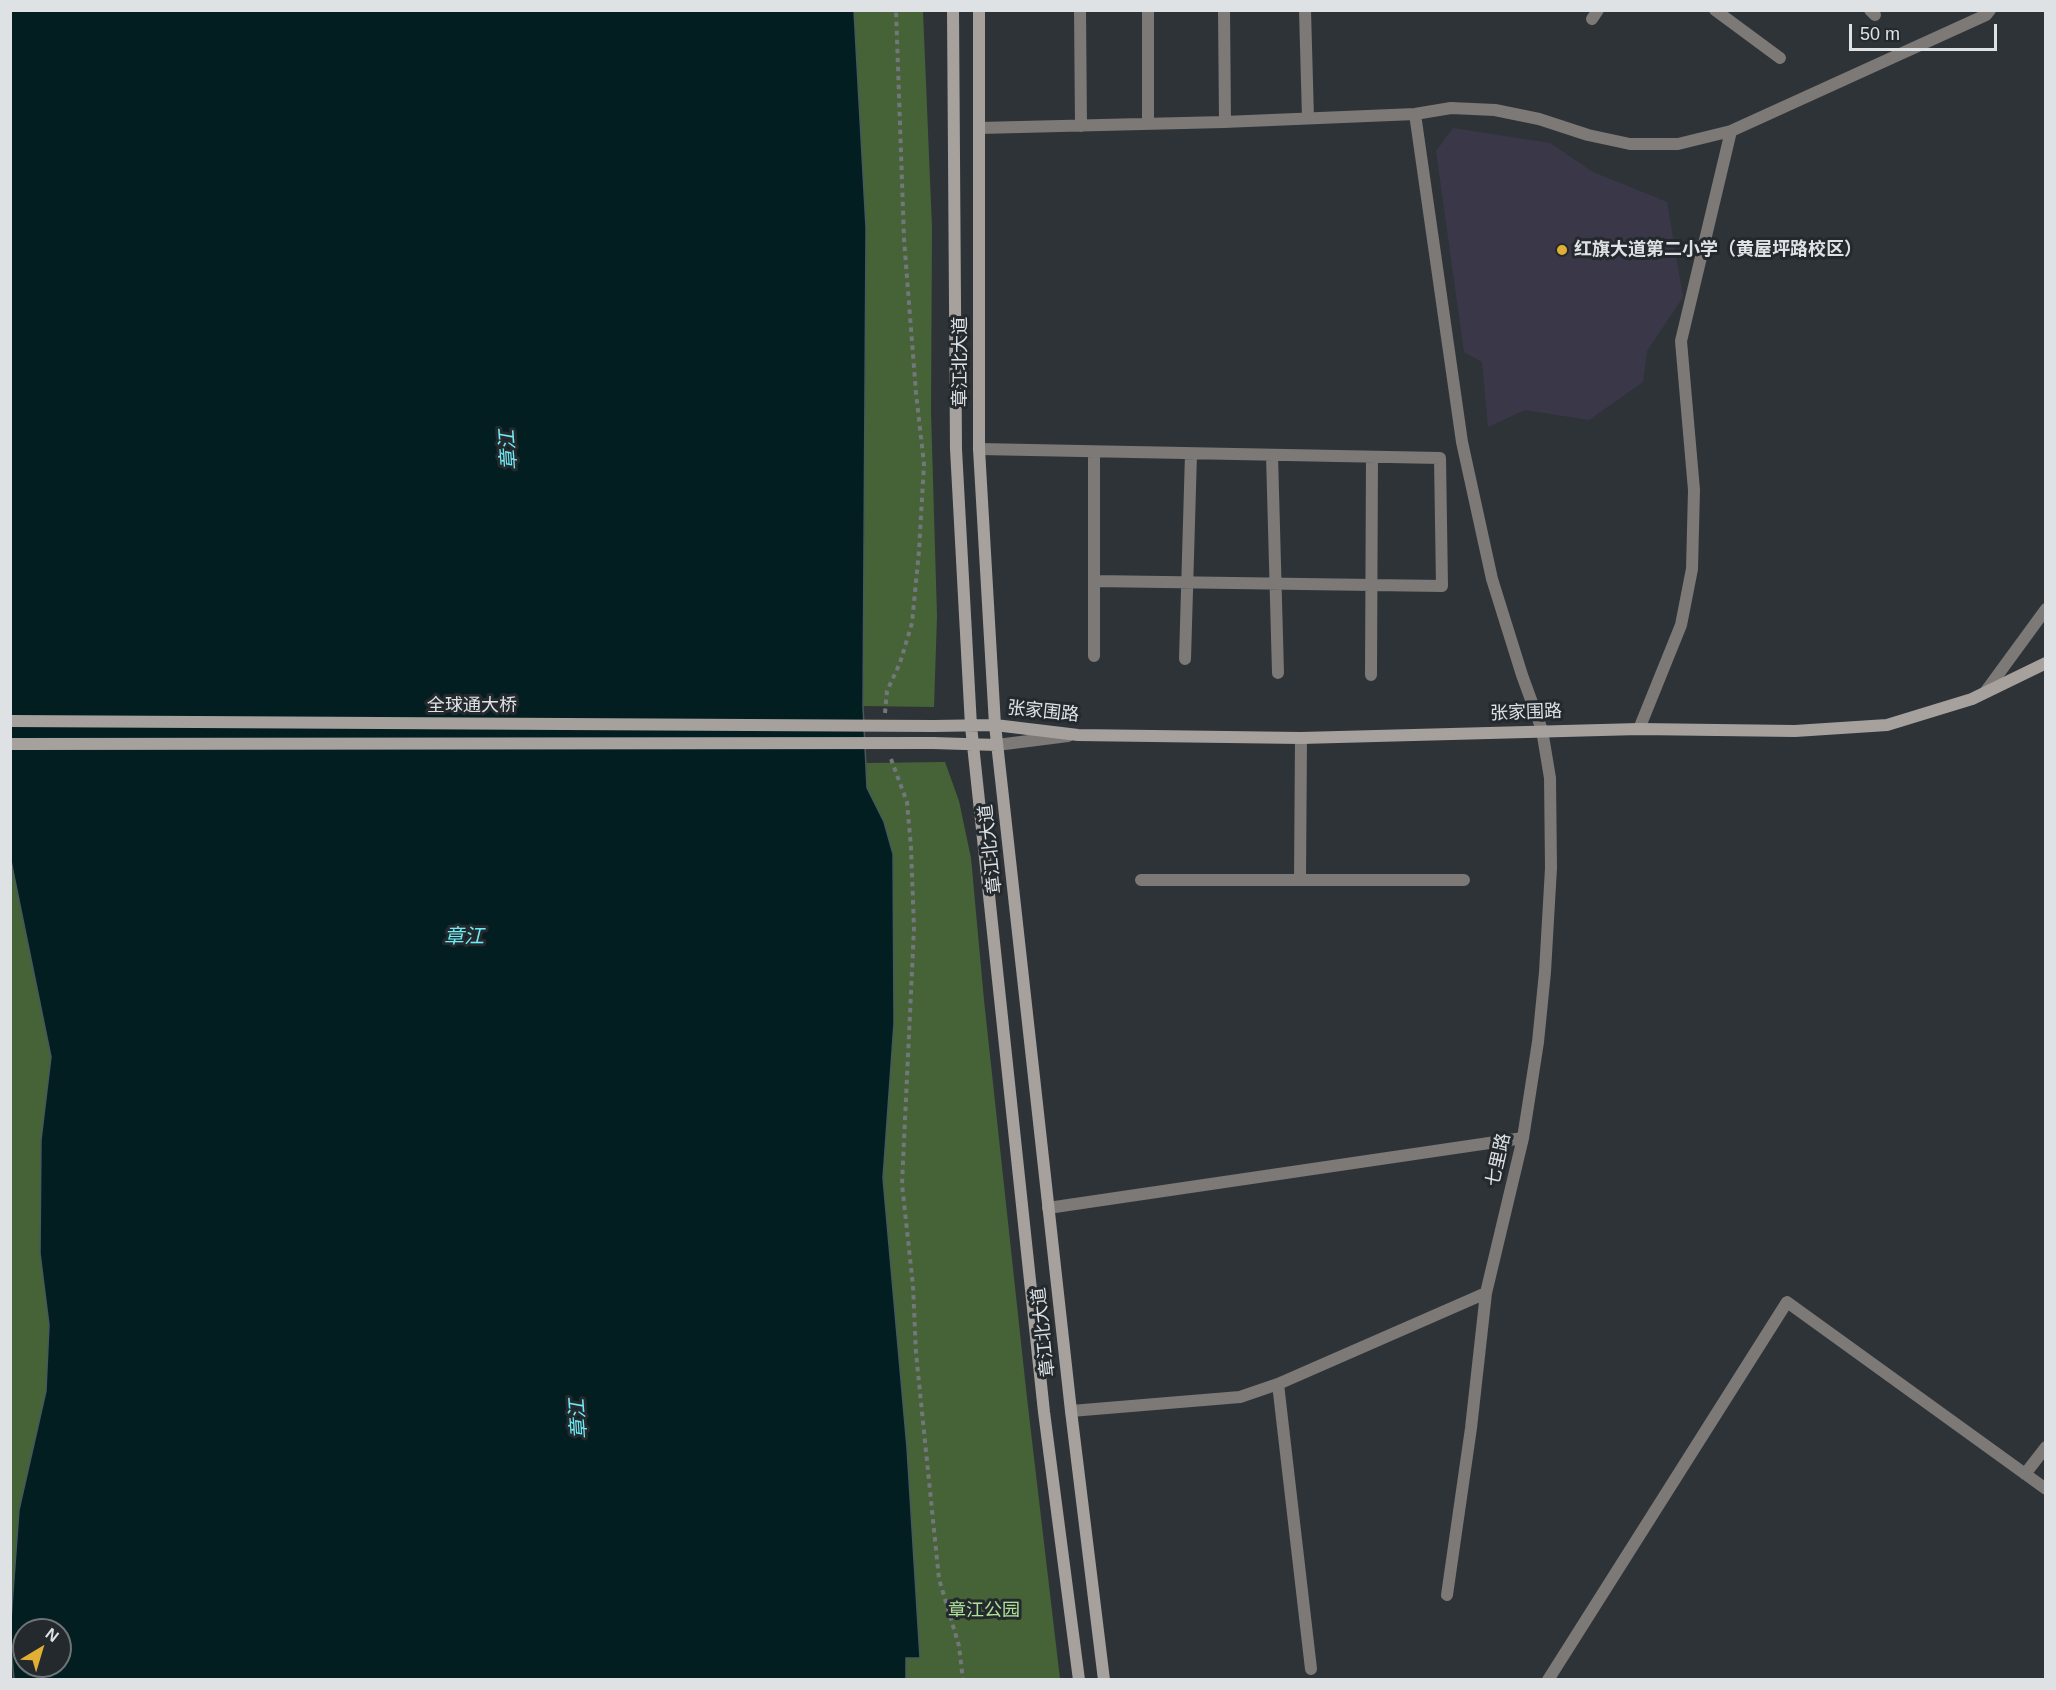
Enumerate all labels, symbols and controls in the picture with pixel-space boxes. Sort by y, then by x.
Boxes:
scale bar [1852,12,2000,50]
text: 50 m [1860,24,1900,44]
place label: 红旗大道第二小学（黄屋坪路校区） [1574,239,1862,261]
marker: 红旗大道第二小学（黄屋坪路校区） [1555,243,1569,257]
street label: 章江北大道 [950,317,972,407]
water label: 章江 [496,429,522,471]
street label: 全球通大桥 [427,695,517,717]
street label: 张家围路 [1006,697,1080,727]
street label: 张家围路 [1490,701,1562,725]
street label: 章江北大道 [976,803,1006,895]
water label: 章江 [444,925,484,949]
street label: 七里路 [1482,1131,1516,1189]
street label: 章江北大道 [1029,1286,1059,1378]
water label: 章江 [566,1398,592,1440]
park label: 章江公园 [948,1600,1020,1622]
north arrow [12,1618,72,1678]
text: N [42,1625,62,1645]

